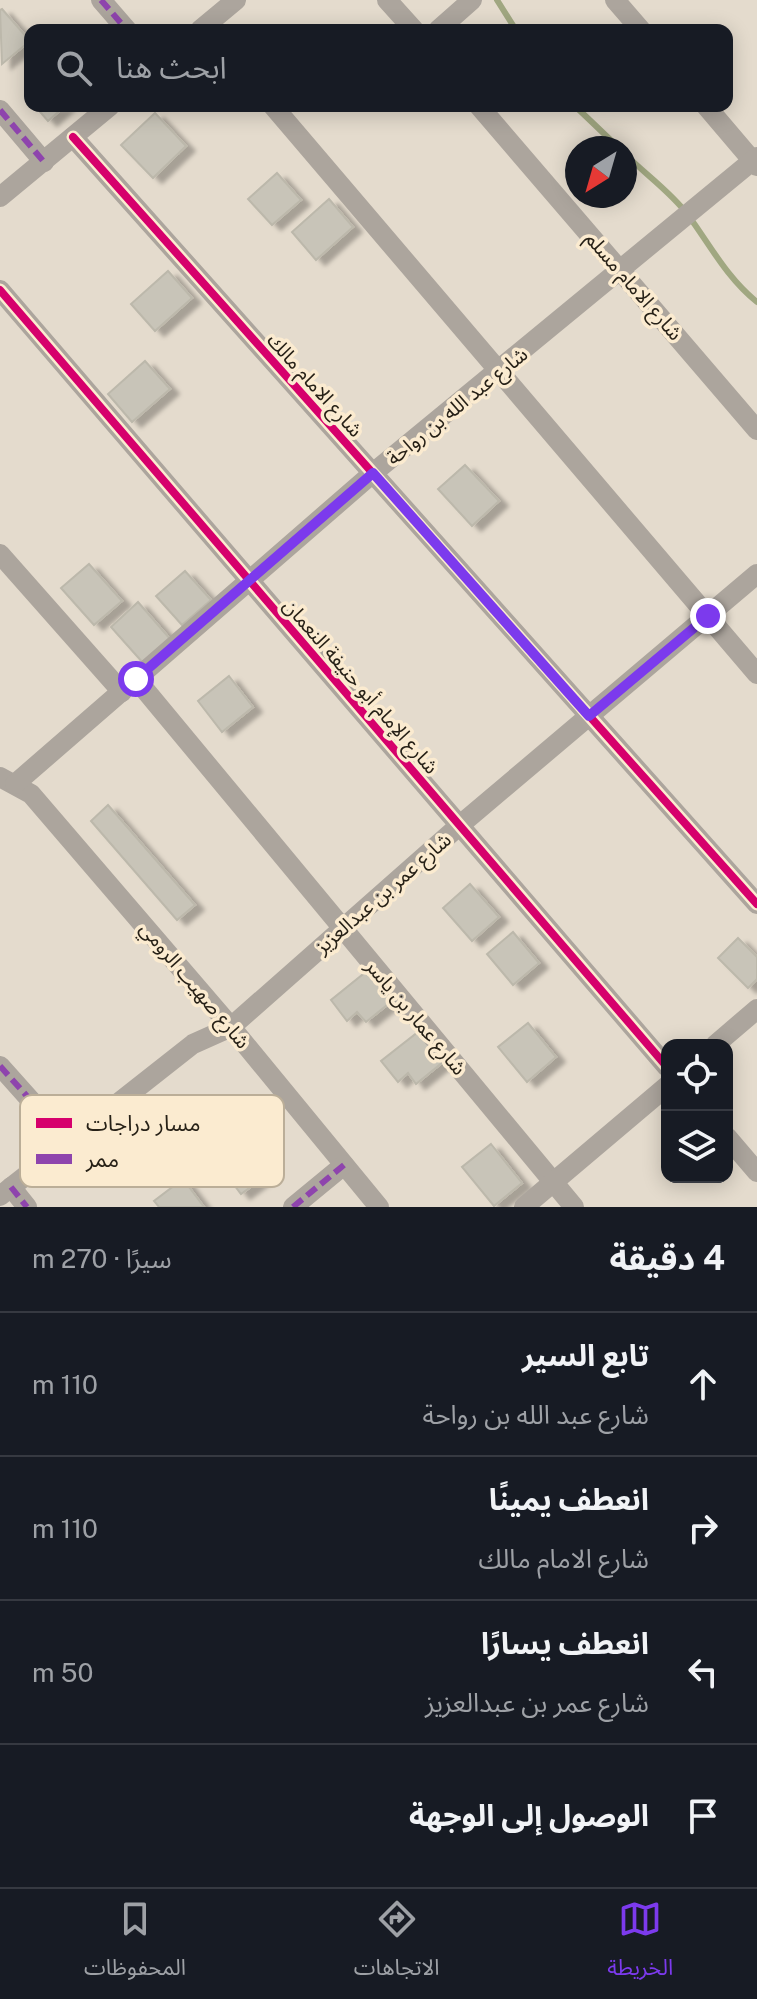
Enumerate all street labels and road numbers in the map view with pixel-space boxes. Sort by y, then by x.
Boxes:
street label: شارع الامام مسلم [578,227,688,347]
street label: شارع الامام مالك [260,328,368,444]
street label: شارع عبد الله بن رواحة [382,342,534,472]
street label: شارع الإمام أبو حنيفة النعمان [276,593,444,781]
street label: شارع عمر بن عبدالعزيز [309,827,458,961]
street label: شارع صهيب الرومي [132,917,255,1056]
street label: شارع عمار بن ياسر [358,953,471,1082]

